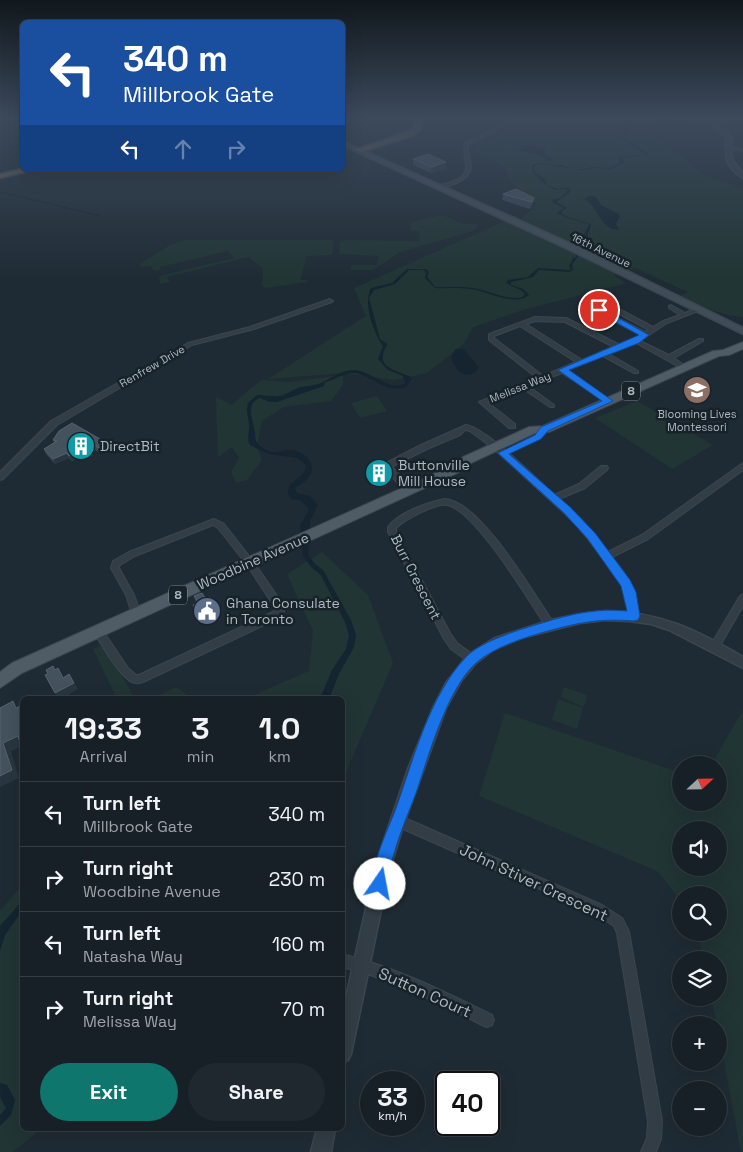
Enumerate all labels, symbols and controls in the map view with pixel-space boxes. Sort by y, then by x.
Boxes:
text: 340 m [123,37,228,81]
icon: left [40,40,105,105]
text: Millbrook Gate [123,80,274,108]
icon: left [116,135,144,163]
icon: ahead [169,135,197,163]
icon: right [222,135,250,163]
street label: 16th Avenue [569,230,633,270]
pin [578,289,620,331]
icon: arrive [585,296,613,324]
street label: Renfrew Drive [117,342,187,390]
street label: Melissa Way [487,368,553,406]
school or university icon: Blooming Lives Montessori [682,375,712,405]
road number: 8 [622,382,640,401]
place label: Blooming Lives Montessori [657,407,737,434]
building icon: DirectBit [66,431,96,461]
place label: DirectBit [100,437,160,455]
place label: Buttonville Mill House [398,456,470,490]
building icon: Buttonville Mill House [364,458,394,488]
street label: Woodbine Avenue [194,528,312,594]
street label: Burr Crescent [387,531,445,623]
road number: 8 [169,586,187,604]
place label: Ghana Consulate in Toronto [226,594,340,628]
public building icon: Ghana Consulate in Toronto [192,596,222,626]
text: 19:33 [65,709,142,748]
text: 3 [191,709,210,748]
text: 1.0 [259,709,300,748]
text: Arrival [80,746,127,767]
text: min [187,746,214,767]
text: km [268,746,291,767]
north arrow [672,756,728,811]
map controls [672,756,727,1136]
text: Turn left [83,791,161,816]
icon: left [40,800,68,828]
text: 340 m [268,802,325,827]
text: Millbrook Gate [83,816,193,837]
button: sound [672,821,727,876]
street label: John Stiver Crescent [456,839,611,926]
text: Turn right [83,856,173,881]
position arrow [353,857,405,909]
icon: right [40,865,68,893]
text: 230 m [269,867,325,892]
text: Woodbine Avenue [83,881,221,902]
button: search [672,886,727,941]
text: Turn left [83,921,161,946]
icon: left [40,930,68,958]
text: 160 m [272,932,325,957]
text: Natasha Way [83,946,183,967]
button: layers [672,951,727,1006]
street label: Sutton Court [375,963,474,1022]
text: Turn right [83,986,173,1011]
icon: right [40,995,68,1023]
text: 70 m [281,997,325,1022]
text: Melissa Way [83,1011,177,1032]
button: + [672,1016,727,1071]
button: Exit [40,1063,178,1121]
button: Share [188,1063,325,1121]
speed limit sign: 40 [435,1071,500,1136]
text: 33 [377,1081,408,1113]
button: − [672,1081,727,1136]
text: km/h [378,1108,407,1124]

